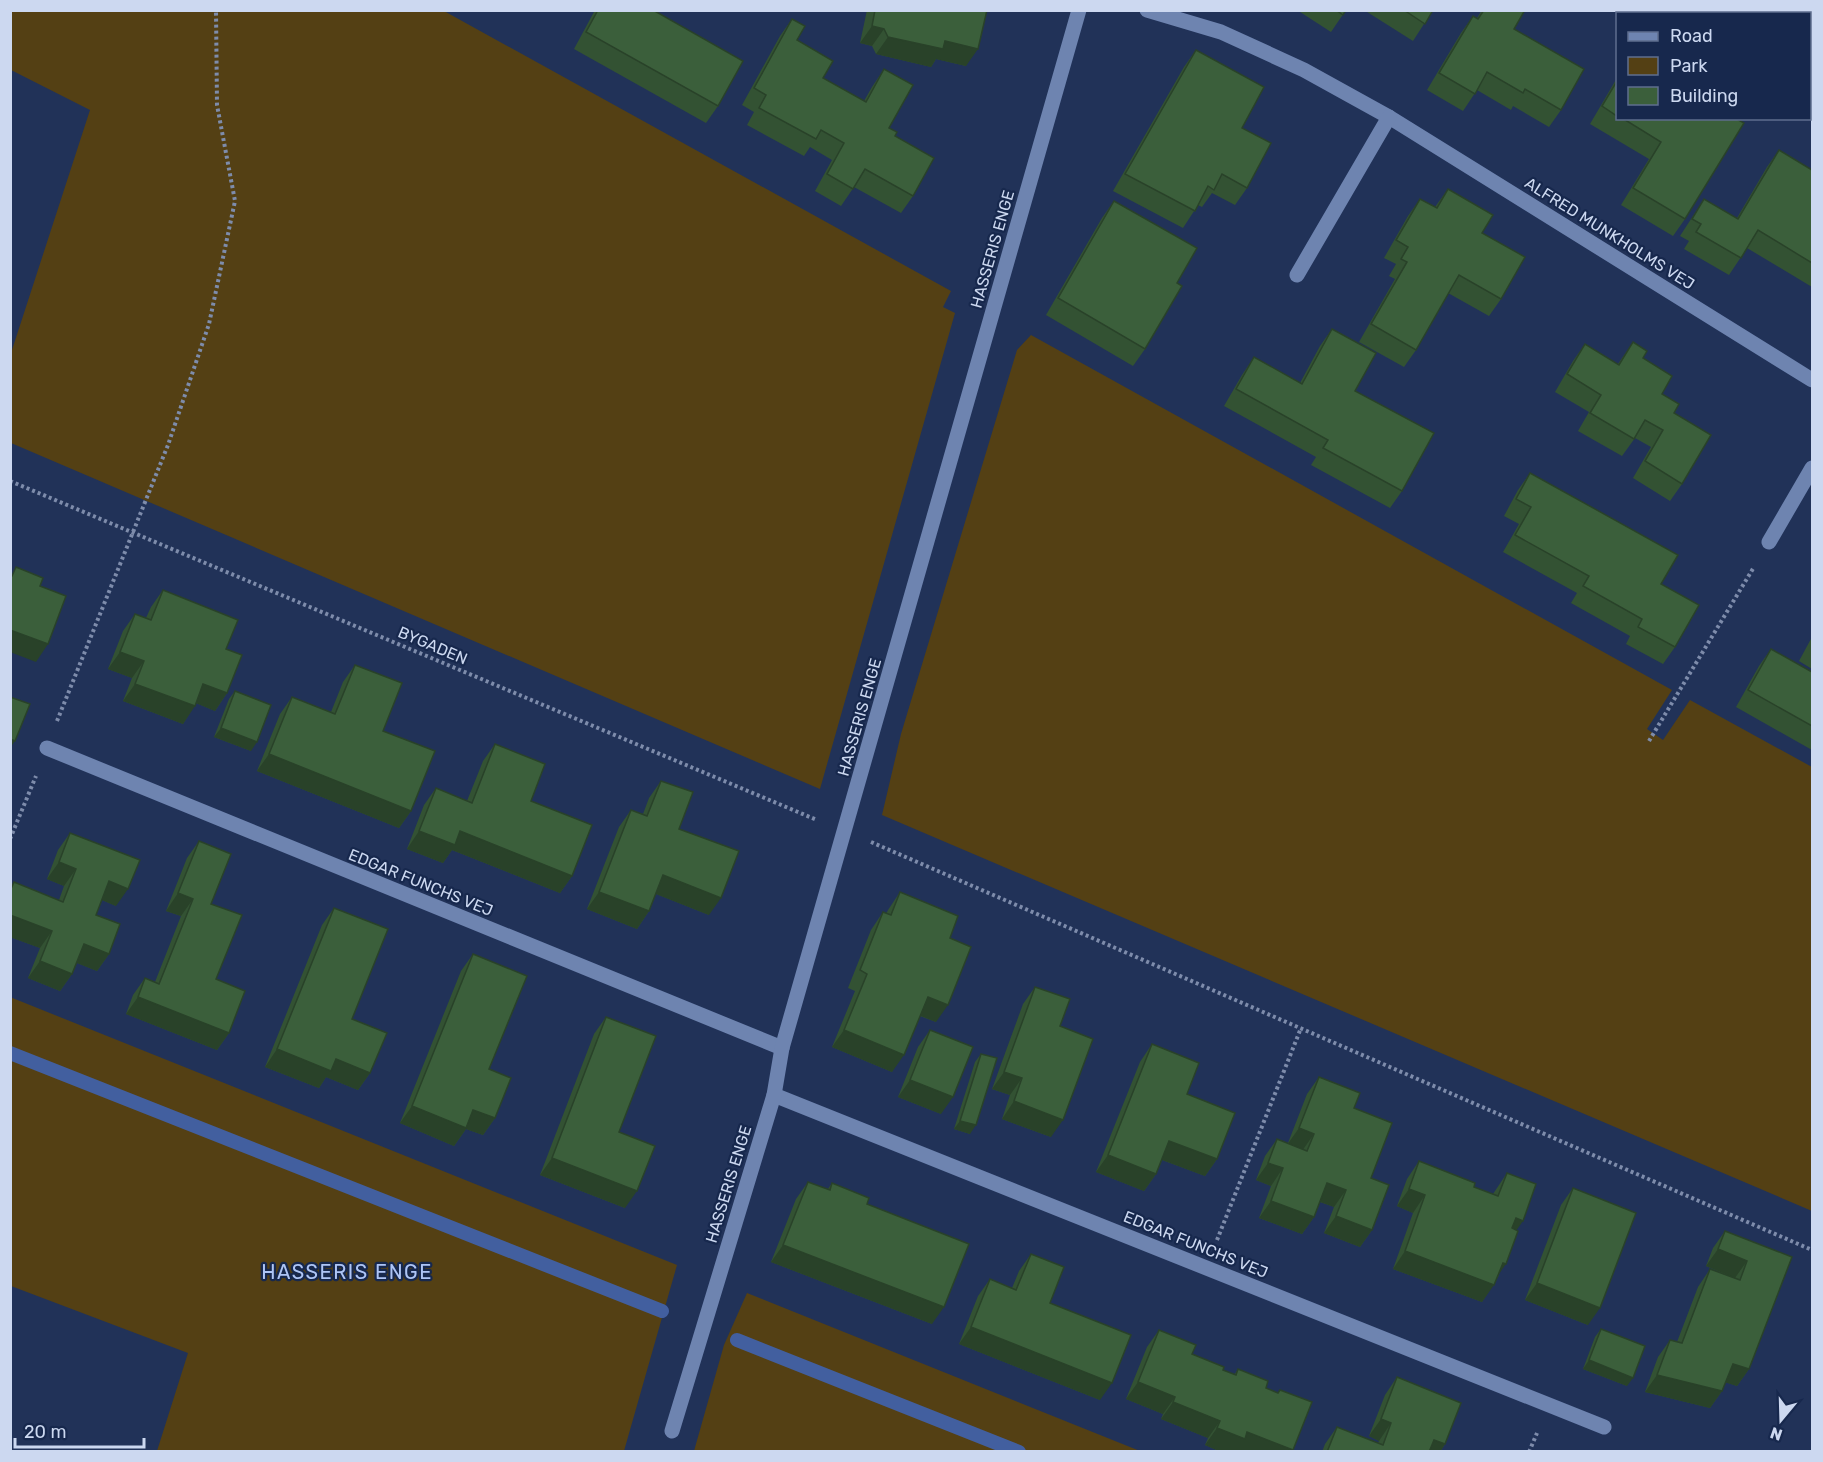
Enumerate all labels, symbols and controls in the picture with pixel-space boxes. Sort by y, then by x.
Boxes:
legend [1616,12,1811,120]
text: Road [1670,25,1713,47]
text: Park [1670,55,1708,77]
text: Building [1670,85,1738,107]
street label: ALFRED MUNKHOLMS VEJ [1521,173,1698,294]
street label: HASSERIS ENGE [967,188,1018,310]
street label: BYGADEN [395,622,470,669]
street label: HASSERIS ENGE [834,656,885,778]
street label: EDGAR FUNCHS VEJ [346,845,496,920]
street label: HASSERIS ENGE [702,1123,755,1245]
street label: EDGAR FUNCHS VEJ [1121,1207,1271,1282]
district label: HASSERIS ENGE [261,1260,433,1284]
north arrow [1751,1390,1811,1450]
scale bar [15,1411,144,1449]
text: 20 m [24,1421,66,1443]
text: N [1768,1423,1785,1445]

